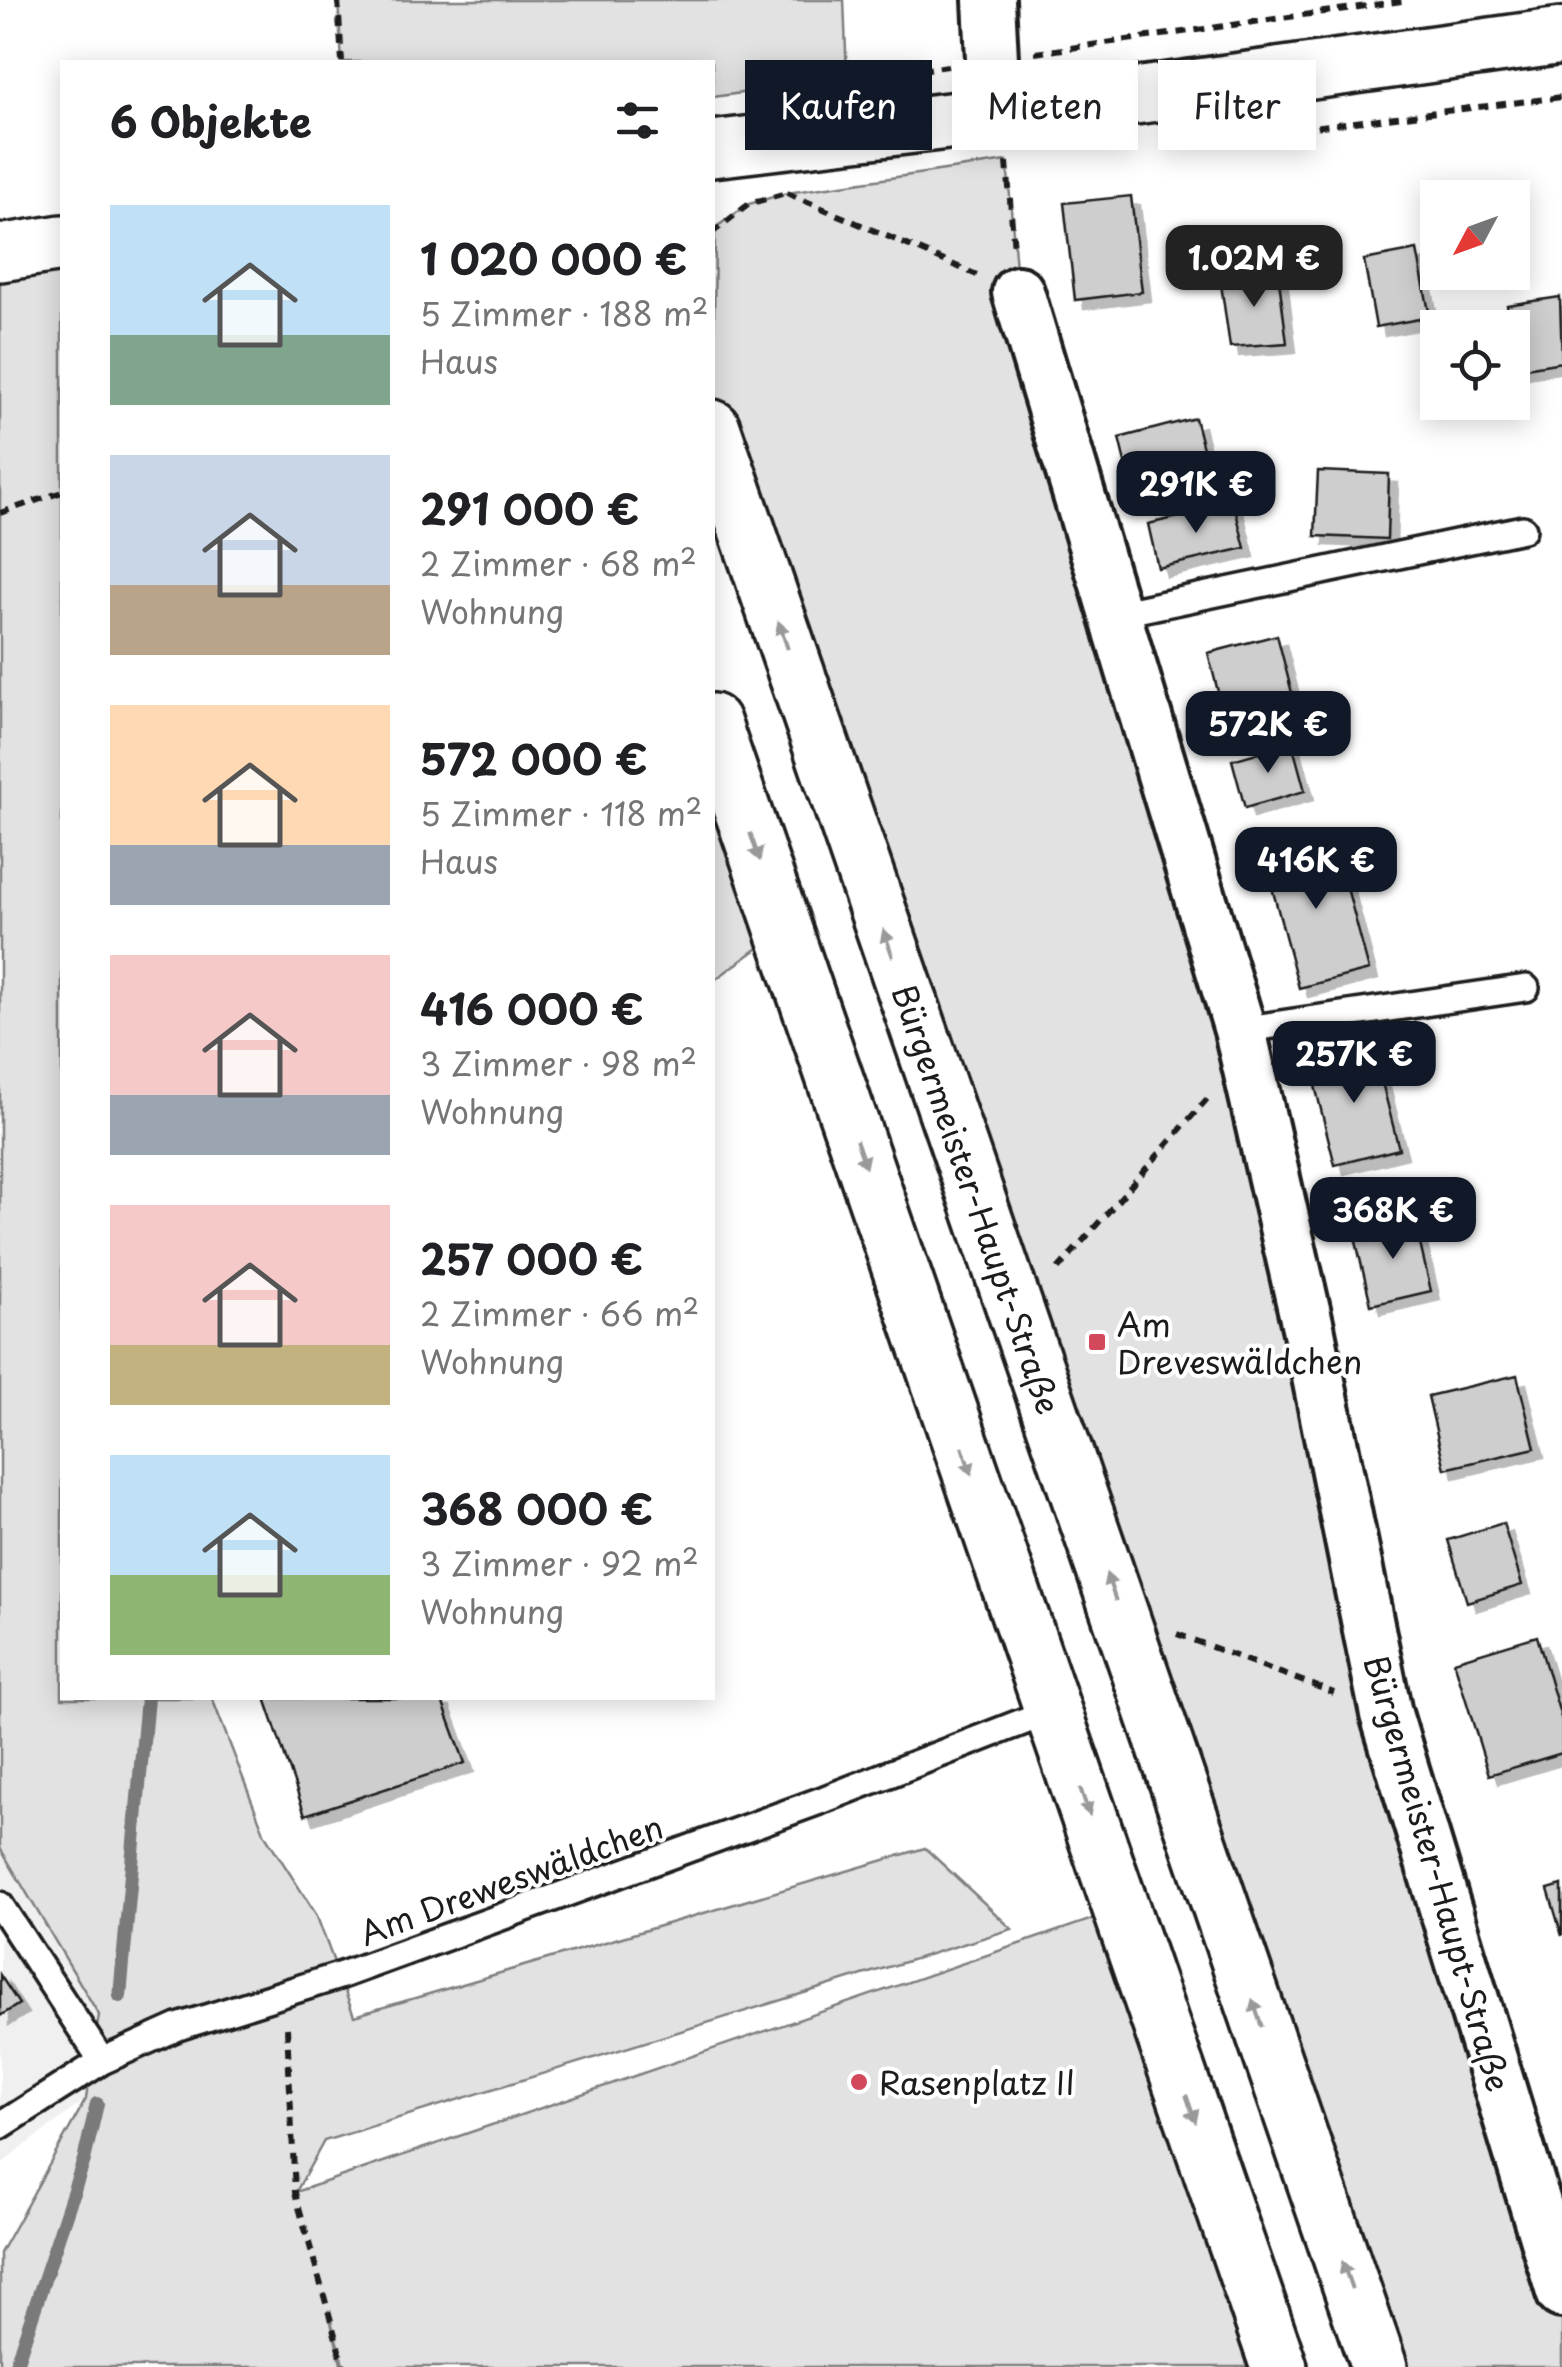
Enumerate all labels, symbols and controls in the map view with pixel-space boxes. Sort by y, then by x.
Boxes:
chip: Kaufen [745,60,932,150]
chip: Mieten [952,60,1138,150]
chip: Filter [1158,60,1316,150]
text: 6 Objekte [110,89,312,152]
icon: filters [610,93,665,148]
north arrow [1420,180,1530,290]
map controls [1420,180,1530,420]
pin: 1.02M € [1162,225,1346,310]
text: 1 020 000 € [420,226,688,289]
text: 1.02M € [1188,233,1320,281]
icon: home [190,245,310,365]
text: 5 Zimmer · 188 m² [420,289,709,337]
button: locate [1420,310,1530,420]
text: Haus [420,337,498,385]
pin: 291K € [1115,451,1277,536]
text: 291K € [1138,459,1254,507]
text: 291 000 € [420,476,640,539]
icon: home [190,495,310,615]
text: 2 Zimmer · 68 m² [420,539,697,587]
text: Wohnung [420,587,564,635]
one-way arrow [775,620,790,650]
pin: 572K € [1187,691,1349,776]
text: 572K € [1208,699,1328,747]
text: 572 000 € [420,726,648,789]
icon: home [190,745,310,865]
text: 5 Zimmer · 118 m² [420,789,702,837]
pin: 416K € [1235,827,1397,912]
one-way arrow [748,833,763,863]
text: 416K € [1257,835,1375,883]
text: Haus [420,837,498,885]
one-way arrow [880,927,895,957]
text: 416 000 € [420,976,644,1039]
street label: Bürgermeister-Haupt-Straße [881,978,1073,1420]
icon: home [190,995,310,1115]
pin: 257K € [1273,1021,1435,1106]
text: 257K € [1295,1029,1413,1077]
text: 3 Zimmer · 98 m² [420,1039,697,1087]
text: Wohnung [420,1087,564,1135]
one-way arrow [854,1140,869,1170]
pin: 368K € [1312,1177,1474,1262]
text: 368K € [1332,1185,1454,1233]
text: 257 000 € [420,1226,643,1289]
icon: home [190,1245,310,1365]
text: 2 Zimmer · 66 m² [420,1289,699,1337]
place label: Am Dreveswäldchen [1117,1300,1362,1385]
marker: Am Dreveswäldchen [1086,1331,1108,1353]
text: Wohnung [420,1337,564,1385]
one-way arrow [960,1447,975,1477]
text: 368 000 € [420,1476,653,1539]
icon: home [190,1495,310,1615]
text: 3 Zimmer · 92 m² [420,1539,699,1587]
one-way arrow [1102,1571,1117,1601]
text: Wohnung [420,1587,564,1635]
street label: Bürgermeister-Haupt-Straße [1353,1649,1523,2097]
one-way arrow [1078,1787,1093,1817]
street label: Am Dreweswäldchen [353,1802,669,1956]
one-way arrow [1249,1998,1264,2028]
place label: Rasenplatz II [879,2058,1075,2106]
marker: Rasenplatz II [848,2071,870,2093]
one-way arrow [1184,2095,1199,2125]
one-way arrow [1339,2259,1354,2289]

